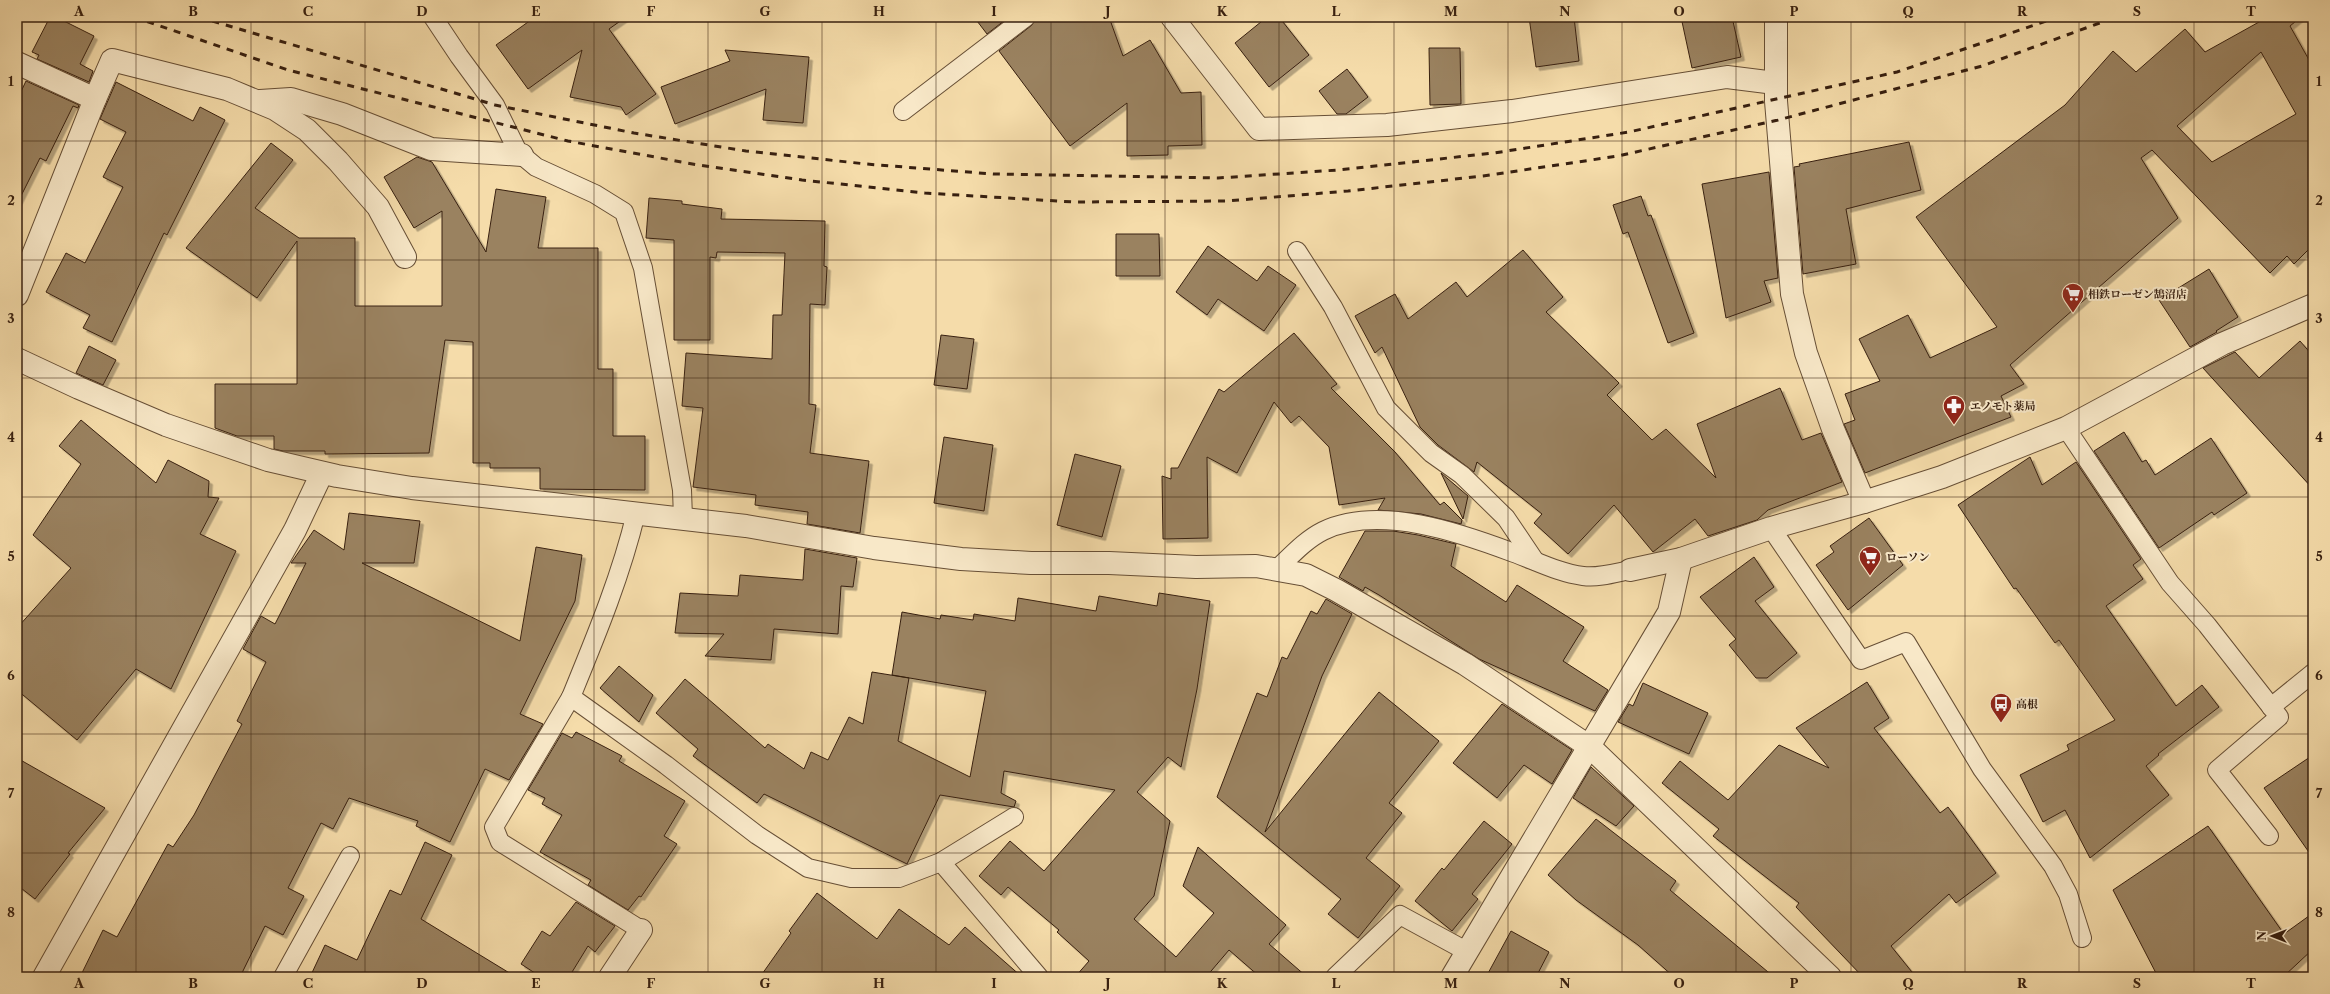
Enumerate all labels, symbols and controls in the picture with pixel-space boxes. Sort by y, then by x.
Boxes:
text: A [73,3,85,19]
text: B [188,3,198,19]
text: C [303,3,313,19]
text: D [416,3,428,19]
text: E [531,3,541,19]
text: F [647,3,656,19]
text: G [759,3,771,19]
text: H [873,3,885,19]
text: I [991,3,997,19]
text: J [1103,3,1111,19]
text: K [1217,3,1228,19]
text: L [1332,3,1341,19]
text: M [1444,3,1458,19]
text: N [1559,3,1571,19]
text: O [1673,3,1685,19]
text: P [1790,3,1799,19]
text: Q [1902,3,1914,19]
text: R [2017,3,2028,19]
text: S [2133,3,2141,19]
text: T [2246,3,2256,19]
text: 1 [8,73,14,89]
text: 1 [2316,73,2322,89]
text: 2 [7,192,15,208]
text: 2 [2315,192,2323,208]
supermarket icon: 相鉄ローゼン鵠沼店 [2060,281,2086,314]
place label: 相鉄ローゼン鵠沼店 [2088,287,2187,301]
text: 3 [7,310,15,326]
text: 3 [2315,310,2323,326]
pharmacy icon: エノモト薬局 [1941,393,1967,426]
place label: エノモト薬局 [1970,399,2036,413]
text: 4 [7,429,15,445]
text: 4 [2315,429,2323,445]
supermarket icon: ローソン [1857,544,1883,577]
text: 5 [7,548,15,564]
text: 5 [2315,548,2323,564]
place label: ローソン [1886,550,1930,564]
text: 6 [7,667,15,683]
text: 6 [2315,667,2323,683]
bus stop icon: 高根 [1988,691,2014,724]
place label: 高根 [2016,697,2038,711]
text: 7 [8,785,15,801]
text: 7 [2316,785,2323,801]
text: 8 [7,904,15,920]
text: 8 [2315,904,2323,920]
north arrow [2252,916,2292,956]
text: N [2255,931,2269,941]
text: A [73,975,85,991]
text: B [188,975,198,991]
text: C [303,975,313,991]
text: D [416,975,428,991]
text: E [531,975,541,991]
text: F [647,975,656,991]
text: G [759,975,771,991]
text: H [873,975,885,991]
text: I [991,975,997,991]
text: J [1103,975,1111,991]
text: K [1217,975,1228,991]
text: L [1332,975,1341,991]
text: M [1444,975,1458,991]
text: N [1559,975,1571,991]
text: O [1673,975,1685,991]
text: P [1790,975,1799,991]
text: Q [1902,975,1914,991]
text: R [2017,975,2028,991]
text: S [2133,975,2141,991]
text: T [2246,975,2256,991]

